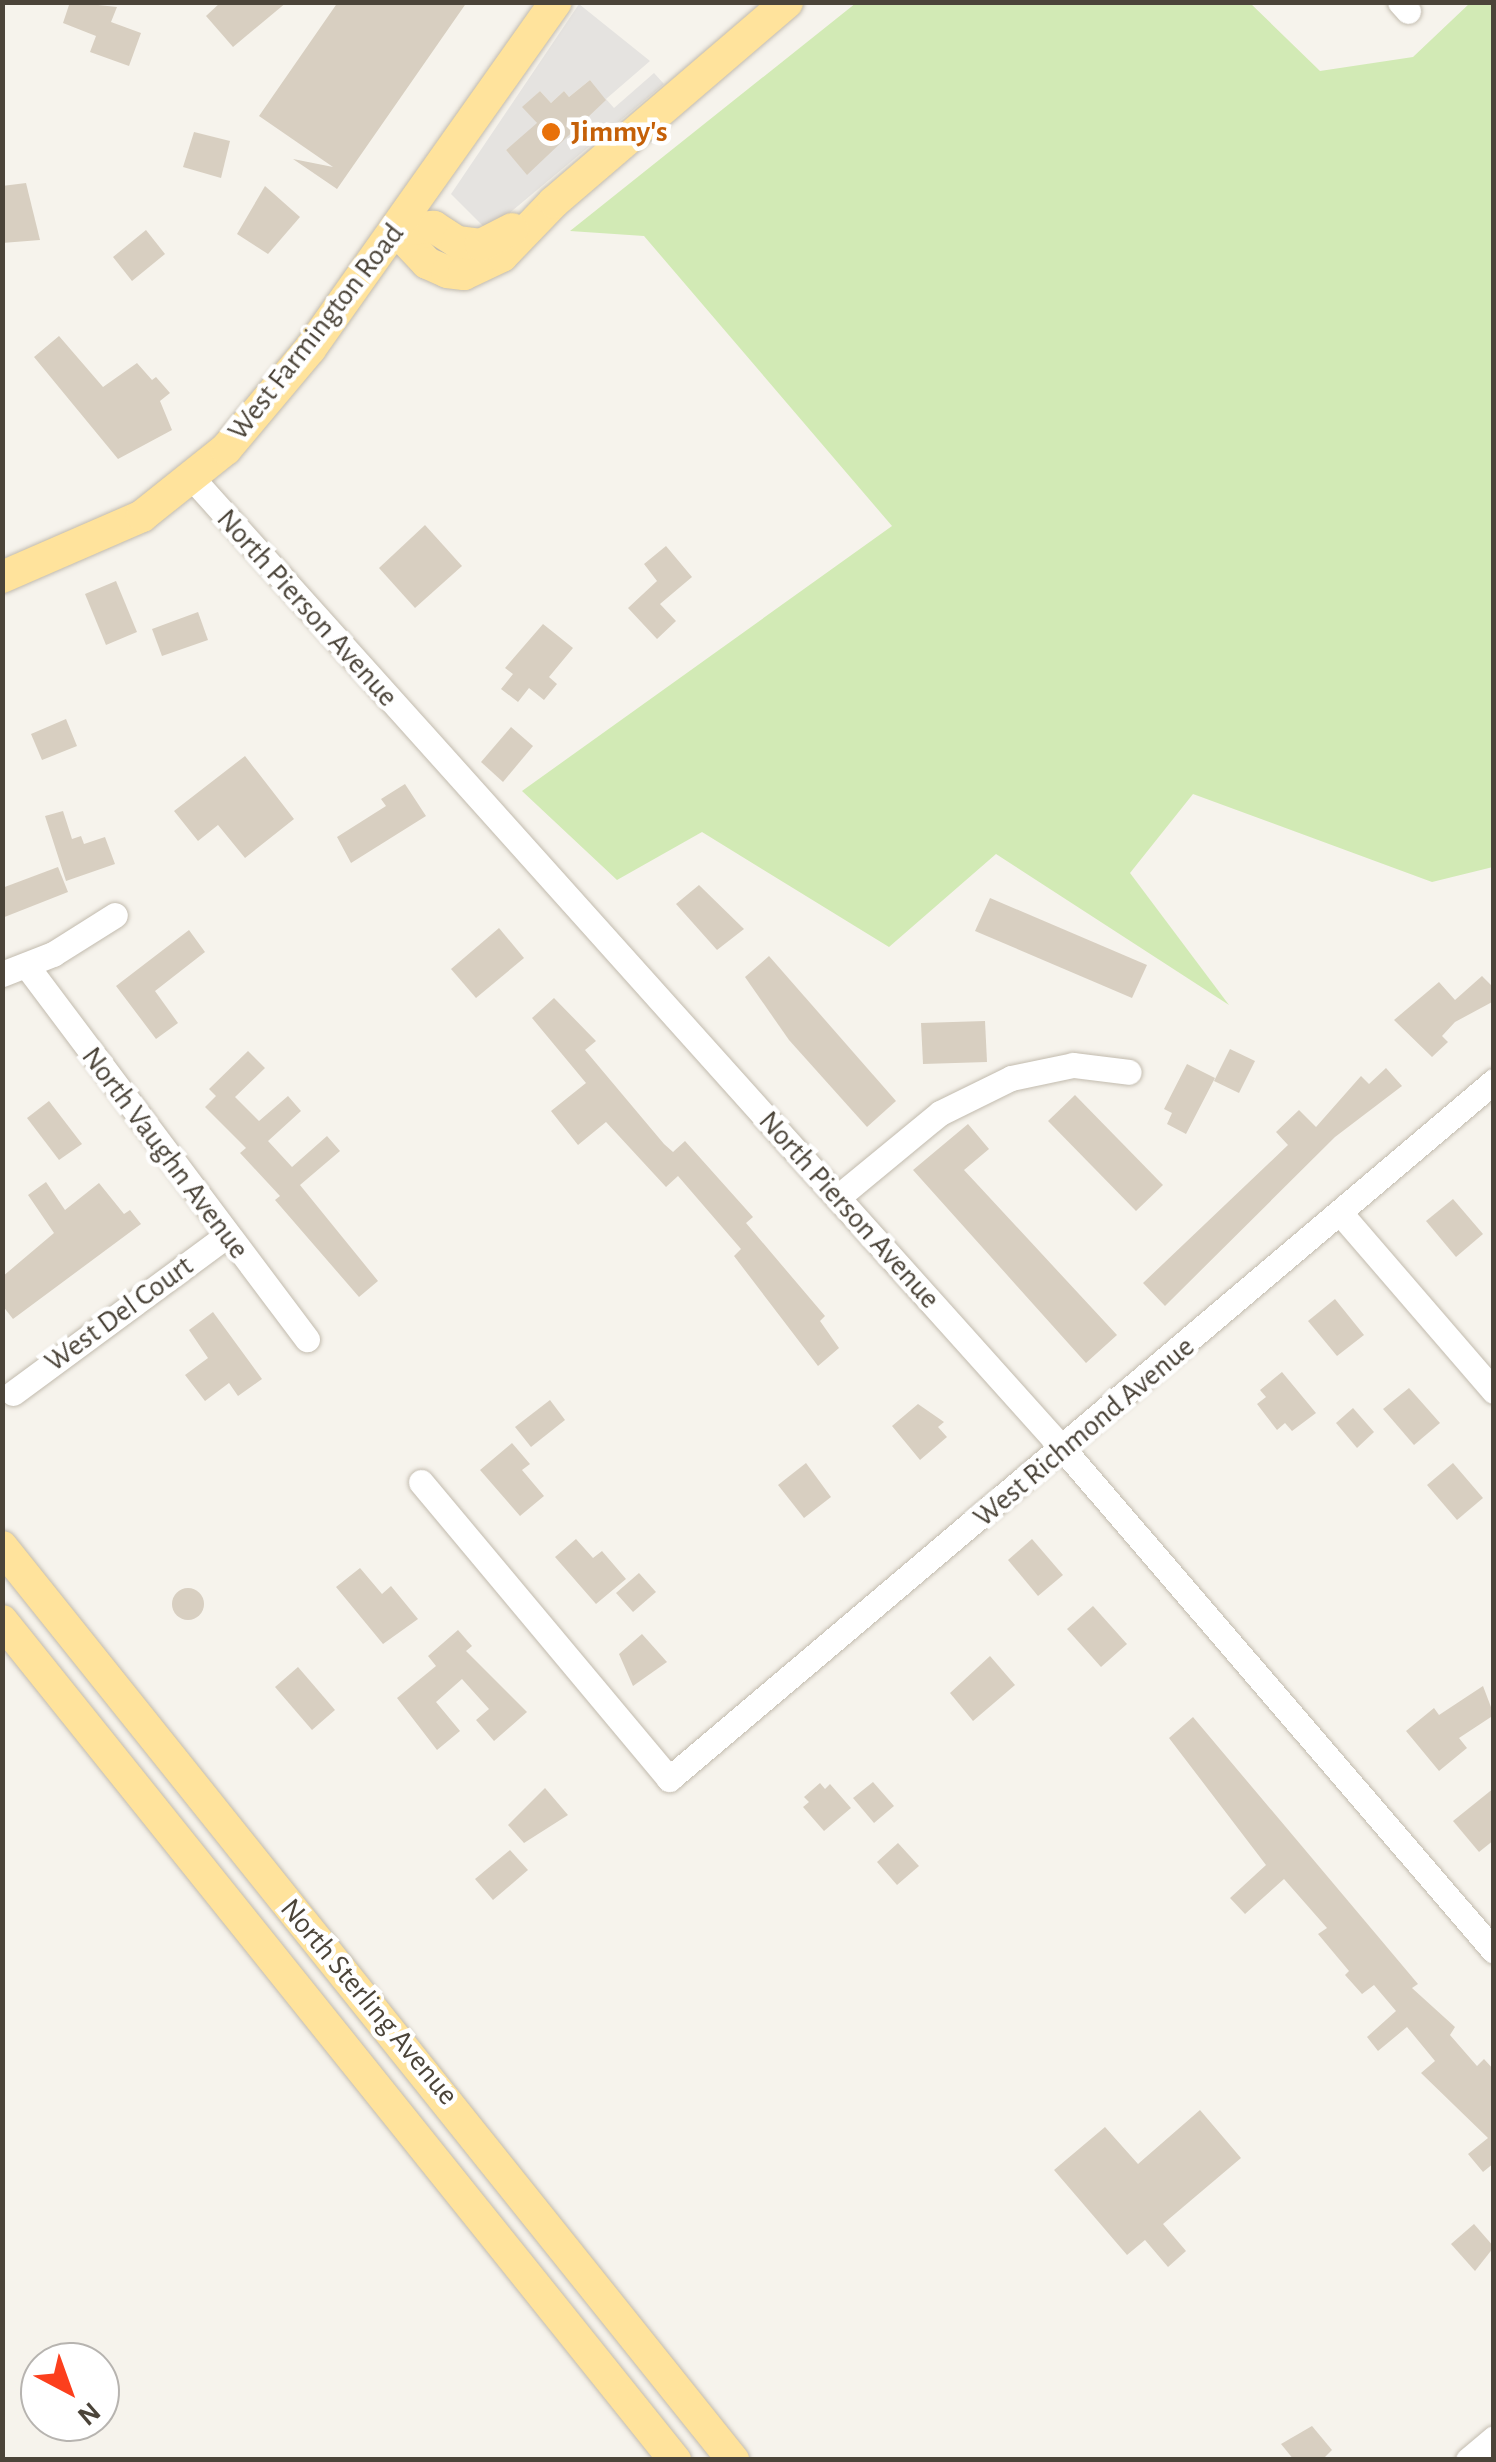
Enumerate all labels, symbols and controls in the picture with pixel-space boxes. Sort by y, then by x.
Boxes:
place label: Jimmy's [571,114,668,150]
marker: Jimmy's [540,121,562,143]
street label: West Farmington Road [220,216,412,448]
street label: North Pierson Avenue [209,502,405,714]
street label: North Vaughn Avenue [73,1040,257,1266]
street label: North Pierson Avenue [751,1104,947,1316]
street label: West Del Court [38,1248,200,1380]
street label: West Richmond Avenue [966,1329,1202,1535]
street label: North Sterling Avenue [272,1892,466,2112]
north arrow [20,2342,120,2442]
text: N [72,2396,105,2430]

